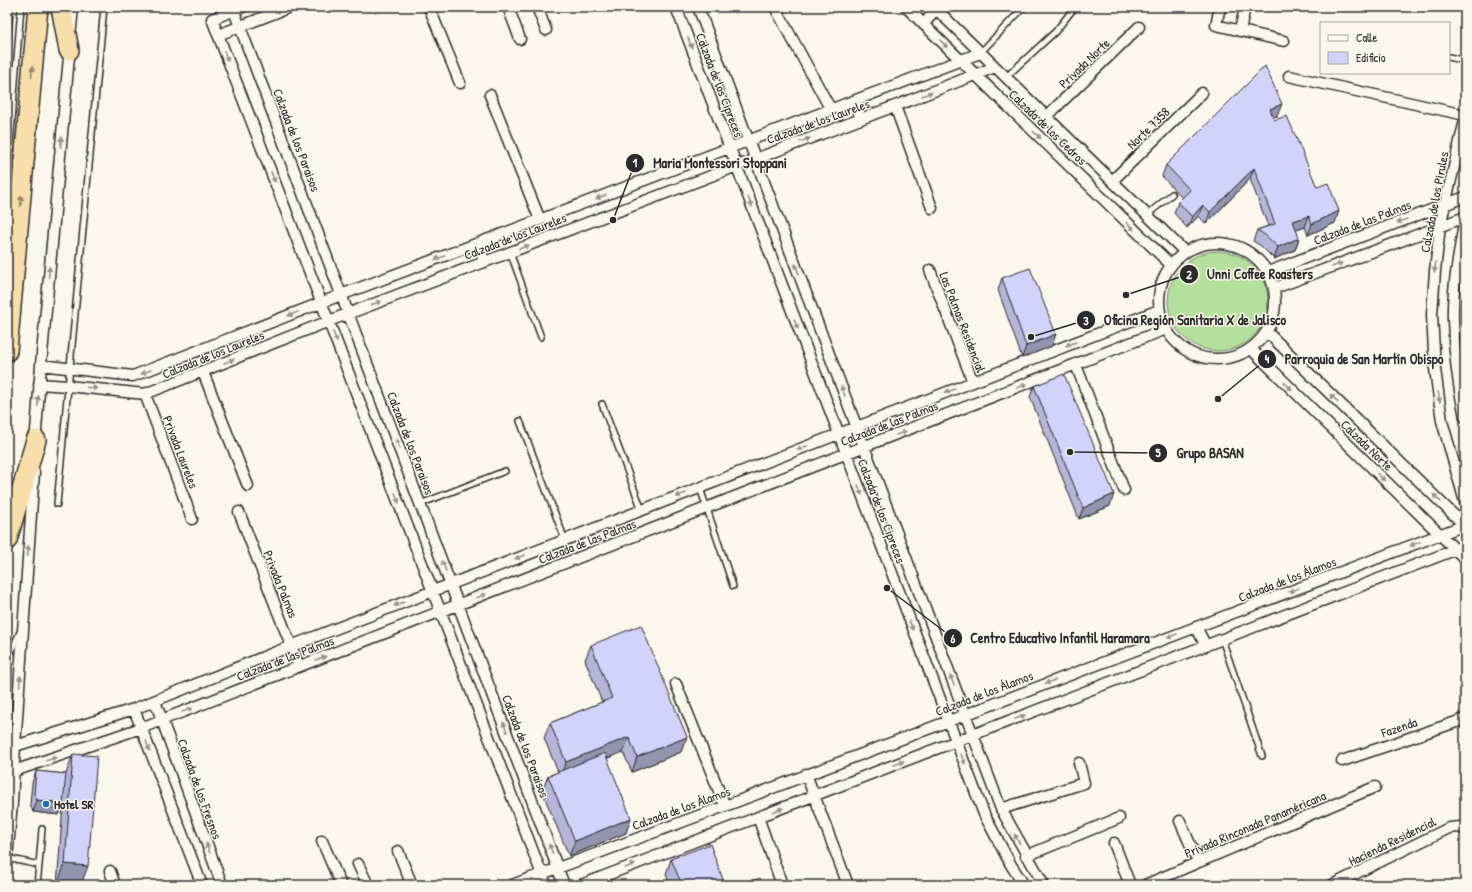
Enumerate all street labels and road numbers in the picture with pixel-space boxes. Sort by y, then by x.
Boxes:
street label: Calzada de los Cipreces [692,30,748,140]
street label: Privada Norte [1055,34,1113,92]
street label: Calzada de los Cedros [1005,85,1091,169]
street label: Calzada de los Paraisos [269,86,325,194]
street label: Calzada de los Laureles [764,94,872,148]
street label: Norte 7358 [1123,103,1174,153]
street label: Calzada de los Pirules [1415,150,1453,254]
street label: Calzada de las Palmas [1311,195,1413,249]
street label: Calzada de los Laureles [461,208,569,264]
street label: Las Palmas Residencial [936,269,991,375]
street label: Calzada de los Laureles [159,325,267,383]
street label: Calzada de los Paraisos [383,389,439,497]
street label: Calzada de las Palmas [838,396,940,450]
street label: Privada Laureles [159,413,203,491]
street label: Calzada Norte [1337,415,1397,475]
street label: Calzada de los Cipreces [854,456,910,566]
street label: Calzada de las Palmas [536,514,638,568]
street label: Privada Palmas [259,548,303,620]
street label: Calzada de los Álamos [1236,552,1338,606]
street label: Calzada de las Palmas [234,631,336,685]
street label: Calzada de los Álamos [933,666,1035,720]
street label: Calzada de los Paraisos [498,692,554,800]
street label: Fazenda [1378,713,1419,742]
street label: Calzada de los Fresnos [173,736,227,842]
street label: Calzada de los Álamos [629,782,733,834]
street label: Privada Rinconada Panaméricana [1181,786,1329,862]
street label: Hacienda Residencial [1345,812,1439,870]

